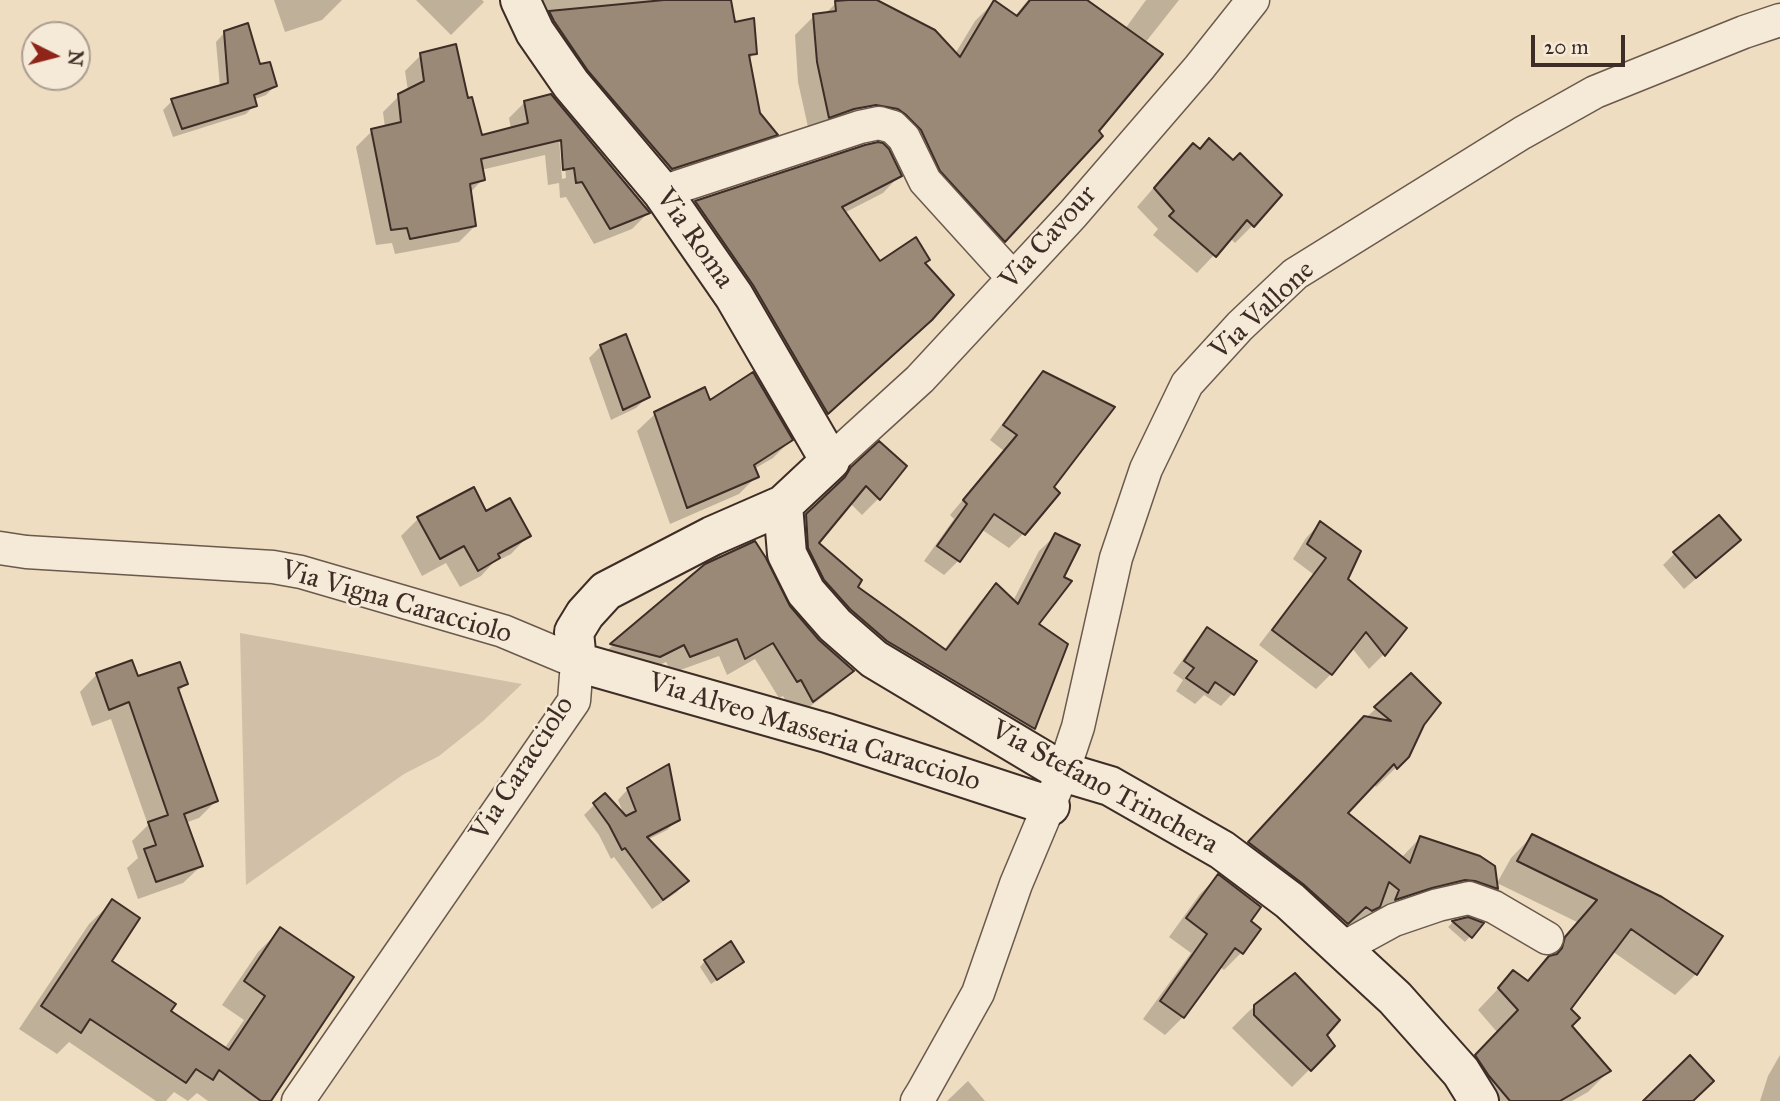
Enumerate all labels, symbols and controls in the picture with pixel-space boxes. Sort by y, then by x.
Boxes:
north arrow [21,21,91,91]
scale bar [1535,21,1630,65]
text: 20 m [1544,34,1589,60]
text: N [63,49,88,67]
street label: Via Cavour [993,179,1105,297]
street label: Via Roma [648,183,740,295]
street label: Via Vallone [1204,254,1322,368]
street label: Via Vigna Caracciolo [277,554,515,652]
street label: Via Alveo Masseria Caracciolo [644,666,984,800]
street label: Via Caracciolo [464,690,582,848]
street label: Via Stefano Trinchera [985,714,1223,862]

